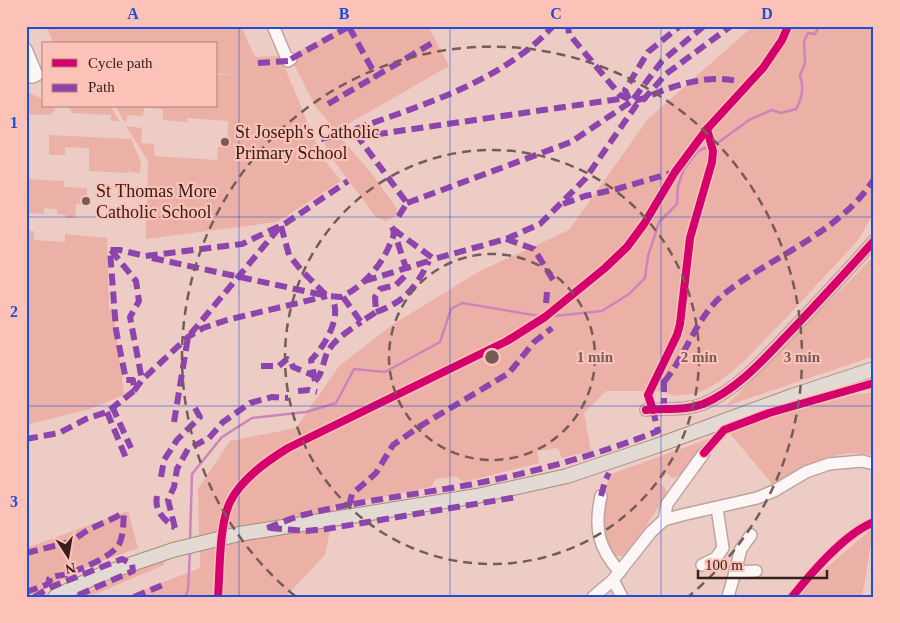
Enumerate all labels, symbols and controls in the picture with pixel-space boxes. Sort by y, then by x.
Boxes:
text: A [127,5,139,22]
text: B [339,5,350,22]
text: C [550,5,562,22]
text: D [761,5,773,22]
legend [42,42,218,108]
text: Cycle path [88,55,153,71]
text: Path [88,79,115,95]
text: 1 [10,114,18,131]
place label: St Joseph's Catholic Primary School [235,122,379,163]
marker: St Joseph's Catholic Primary School [219,136,231,148]
place label: St Thomas More Catholic School [96,181,217,222]
marker: St Thomas More Catholic School [80,195,92,207]
text: 2 [10,303,18,320]
centre of rings [483,348,501,366]
text: 1 min [577,349,614,365]
text: 2 min [681,349,718,365]
text: 3 min [784,349,821,365]
text: 3 [10,493,18,510]
north arrow [42,530,92,580]
scale bar [698,548,826,580]
text: 100 m [705,557,743,573]
text: N [64,560,77,577]

